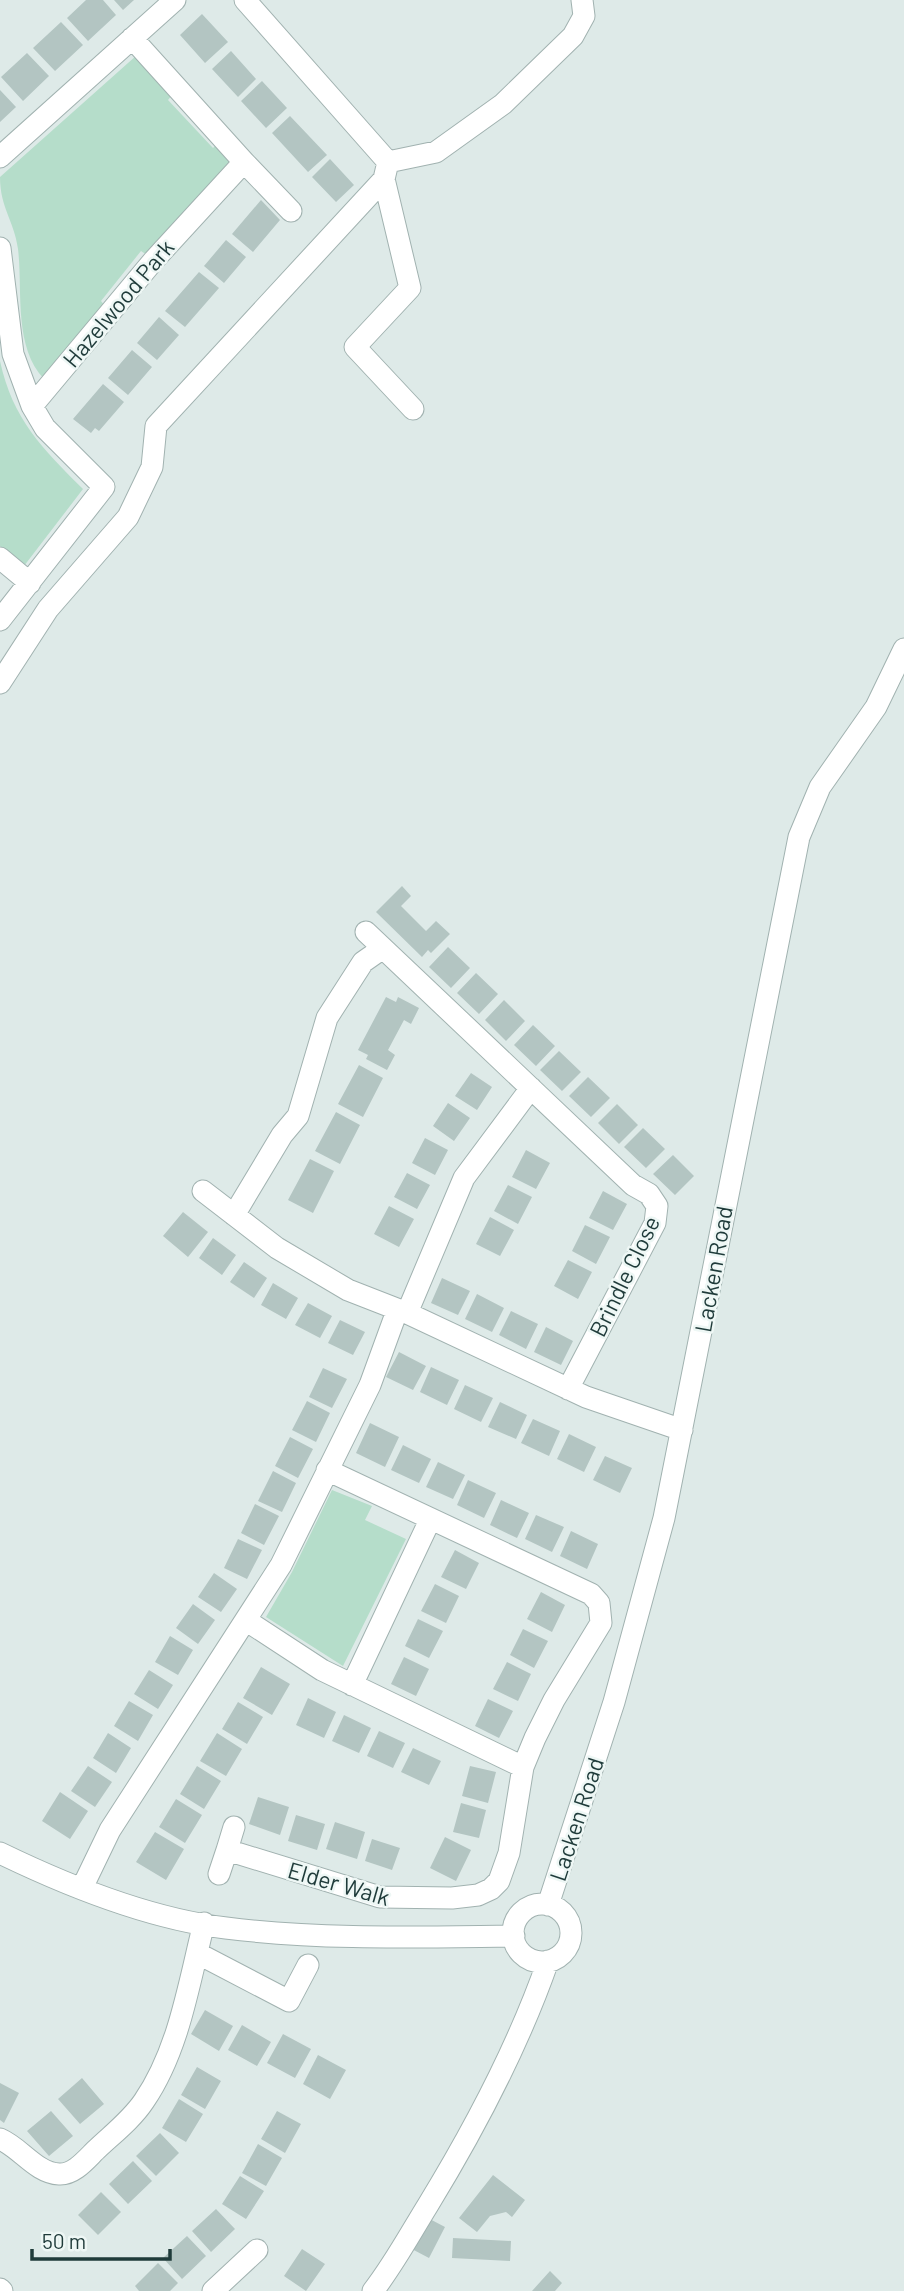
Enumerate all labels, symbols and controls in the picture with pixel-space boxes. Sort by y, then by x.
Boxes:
street label: Hazelwood Park [56,233,180,373]
street label: Lacken Road [688,1204,738,1334]
street label: Brindle Close [583,1211,665,1341]
street label: Lacken Road [543,1754,609,1884]
street label: Elder Walk [285,1855,393,1911]
scale bar [32,2218,170,2262]
text: 50 m [42,2228,86,2253]

